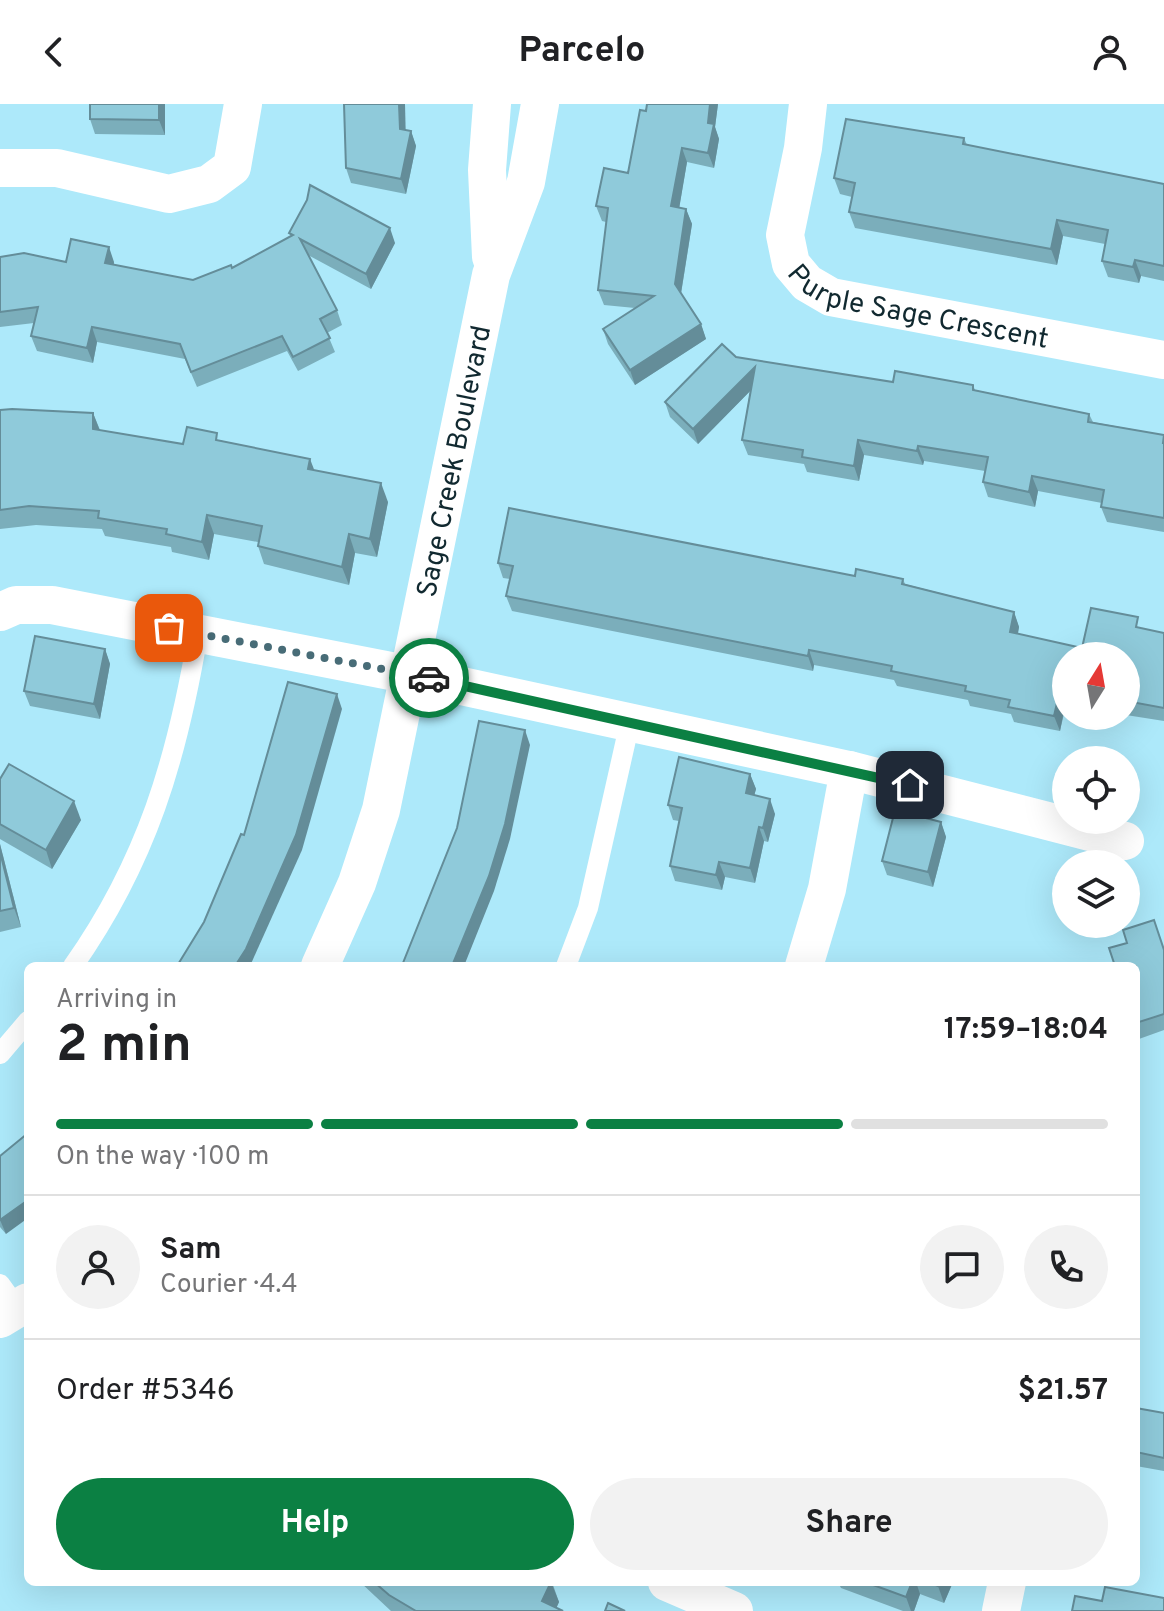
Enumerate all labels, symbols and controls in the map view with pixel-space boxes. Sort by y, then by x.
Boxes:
text: Parcelo [519,29,645,75]
icon: back [32,30,76,74]
icon: person [1088,30,1132,74]
street label: Purple Sage Crescent [778,258,1051,359]
street label: Sage Creek Boulevard [410,323,501,601]
pin [135,594,203,662]
icon: bag [147,606,191,650]
courier [389,638,469,718]
north arrow [1052,642,1140,730]
map controls [1052,642,1140,938]
icon: car [407,656,451,700]
button: locate [1052,746,1140,834]
pin [876,751,944,819]
icon: home [888,763,932,807]
button: layers [1052,850,1140,938]
text: Arriving in [56,984,177,1017]
text: 17:59–18:04 [944,1012,1108,1049]
text: 2 min [56,1014,192,1080]
text: On the way · 100 m [56,1141,269,1174]
button: person [56,1225,140,1309]
button: chat [920,1225,1004,1309]
button: phone [1024,1225,1108,1309]
text: Sam [160,1232,222,1269]
text: Courier · 4.4 [160,1269,298,1302]
text: Order #5346 [56,1373,235,1410]
text: $21.57 [1018,1373,1108,1410]
button: Help [56,1478,574,1570]
button: Share [590,1478,1108,1570]

